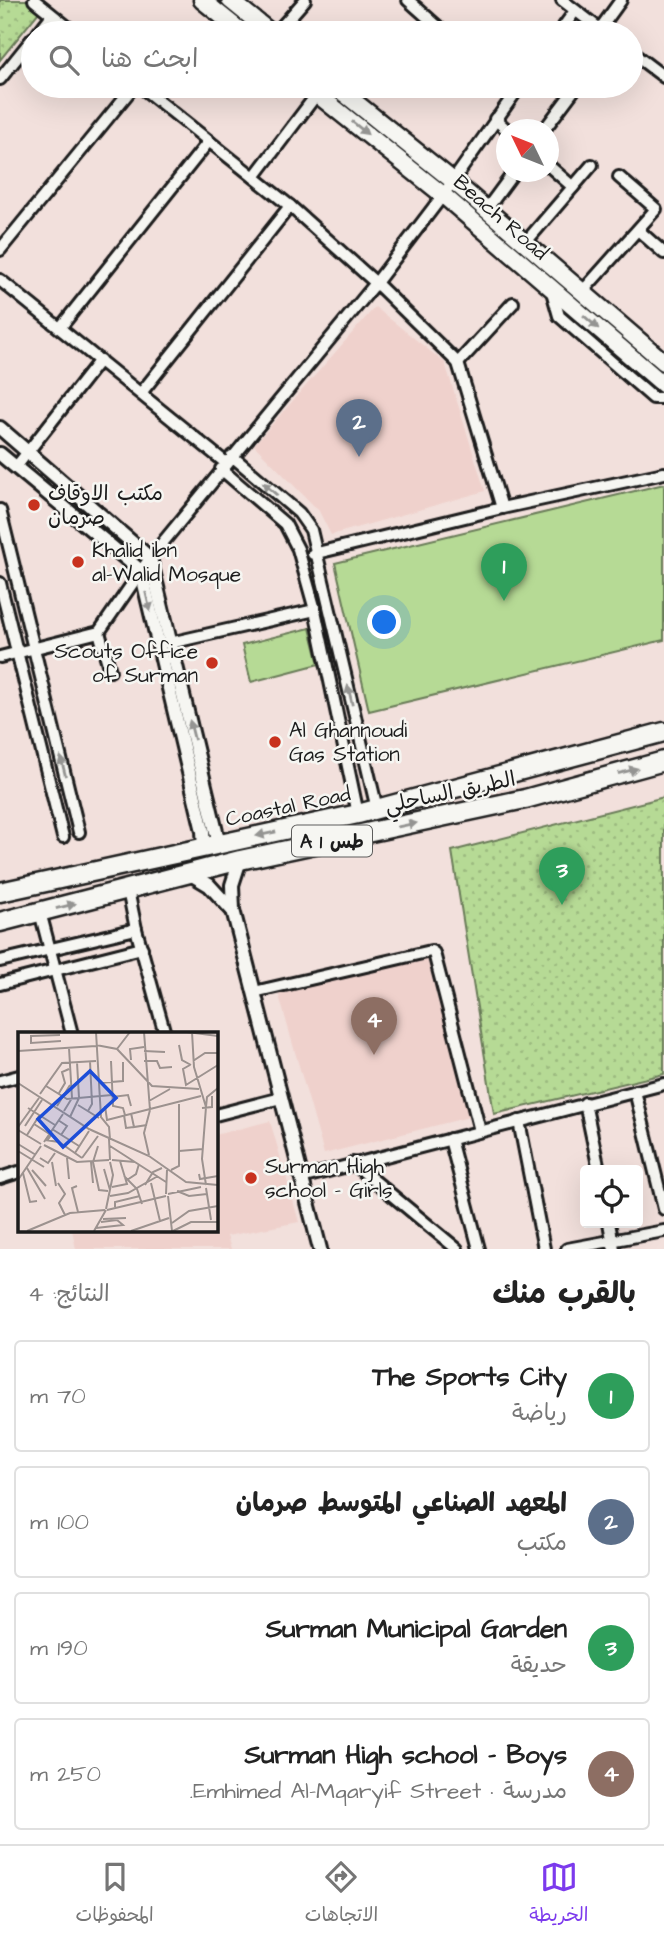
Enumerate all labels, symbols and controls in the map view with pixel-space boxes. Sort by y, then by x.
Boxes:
search box [21,21,643,98]
icon: search [45,41,83,79]
text: ابحث هنا [101,41,198,77]
north arrow [496,119,559,182]
one-way arrow [351,121,369,135]
street label: Beach Road [447,168,555,267]
one-way arrow [582,314,600,330]
pin: 2 [336,399,382,457]
place label: مكتب الاوقاف صرمان [48,479,163,532]
one-way arrow [262,482,279,497]
marker: مكتب الاوقاف صرمان [26,497,42,513]
place label: Khalid ibn al-Walid Mosque [92,536,241,589]
pin: 1 [481,543,527,601]
marker: Khalid ibn al-Walid Mosque [70,554,86,570]
one-way arrow [143,591,154,613]
your location [367,605,401,639]
place label: Scouts Office of Surman [54,637,198,690]
marker: Scouts Office of Surman [204,655,220,671]
one-way arrow [344,684,355,706]
place label: Al Ghannoudi Gas Station [289,716,407,769]
one-way arrow [186,719,197,741]
marker: Al Ghannoudi Gas Station [267,734,283,750]
one-way arrow [57,755,68,777]
street label: الطريق الساحلي [382,764,519,824]
one-way arrow [617,765,639,776]
street label: Coastal Road [223,779,353,834]
one-way arrow [396,819,418,830]
road number: A 1 طس [292,826,372,856]
one-way arrow [255,828,277,839]
pin: 3 [539,847,585,905]
one-way arrow [55,900,77,911]
pin: 4 [351,997,397,1055]
inset map [18,1032,217,1232]
place label: Surman High school - Girls [265,1152,393,1205]
map controls [580,1165,643,1228]
button: locate [580,1165,643,1228]
marker: Surman High school - Girls [243,1170,259,1186]
text: بالقرب منك [492,1273,636,1315]
text: النتائج: 4 [28,1278,110,1310]
text: The Sports City [372,1359,567,1395]
text: 70 m [30,1380,86,1412]
text: 1 [610,1380,612,1412]
text: رياضة [512,1397,567,1429]
text: المعهد الصناعي المتوسط صرمان [236,1485,567,1521]
text: 100 m [30,1506,89,1538]
text: 2 [604,1506,618,1538]
text: مكتب [517,1527,567,1559]
text: Surman Municipal Garden [266,1611,567,1647]
text: 190 m [30,1632,88,1664]
text: 3 [605,1632,617,1664]
text: حديقة [511,1649,567,1681]
text: Surman High school - Boys [244,1737,567,1773]
text: 250 m [30,1758,101,1790]
text: 4 [603,1758,619,1790]
text: مدرسة · Emhimed Al-Mqaryif Street. [190,1775,567,1807]
tab: المحفوظات [76,1858,154,1931]
tab: الاتجاهات [305,1858,378,1931]
tab: الخريطة [529,1858,588,1931]

